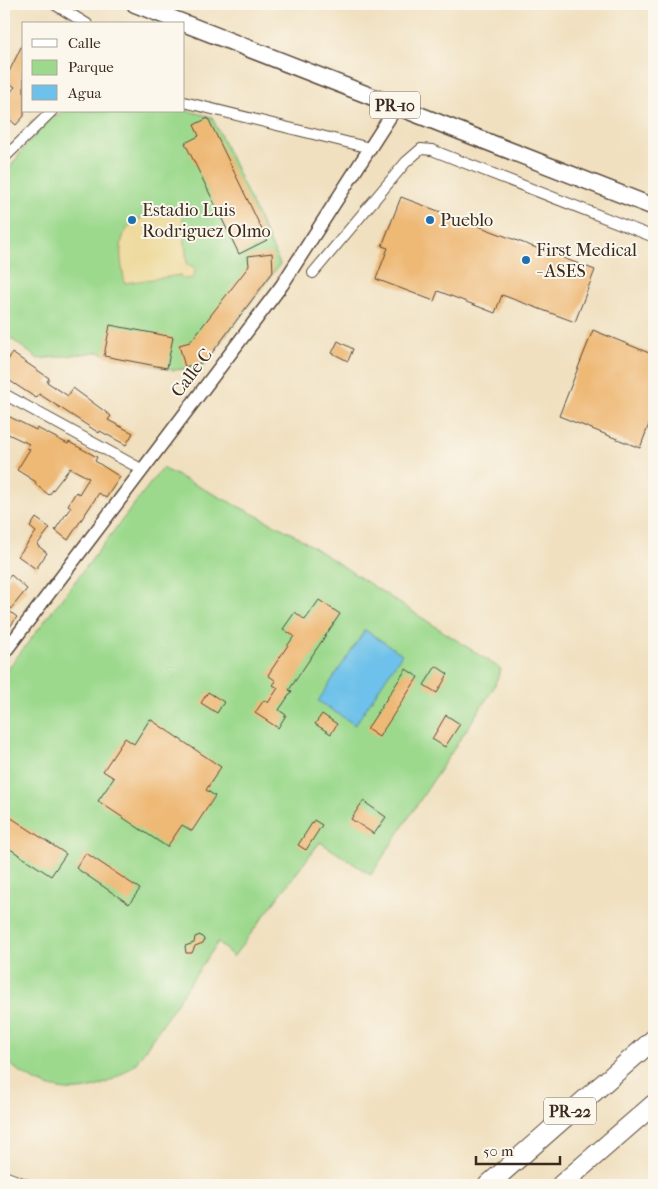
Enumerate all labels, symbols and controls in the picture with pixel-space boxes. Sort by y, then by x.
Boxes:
legend [22,22,185,112]
text: Calle [68,34,101,52]
text: Parque [68,58,114,76]
text: Agua [67,84,102,102]
road number: PR-10 [370,92,420,118]
place label: Estadio Luis Rodriguez Olmo [142,200,271,242]
place label: Pueblo [440,210,493,231]
marker: Estadio Luis Rodriguez Olmo [126,214,138,226]
marker: Pueblo [424,214,436,226]
place label: First Medical - ASES [536,240,637,282]
marker: First Medical - ASES [520,254,532,266]
street label: Calle C [167,345,217,401]
road number: PR-22 [544,1098,596,1124]
scale bar [476,1134,559,1166]
text: 50 m [483,1142,514,1160]

